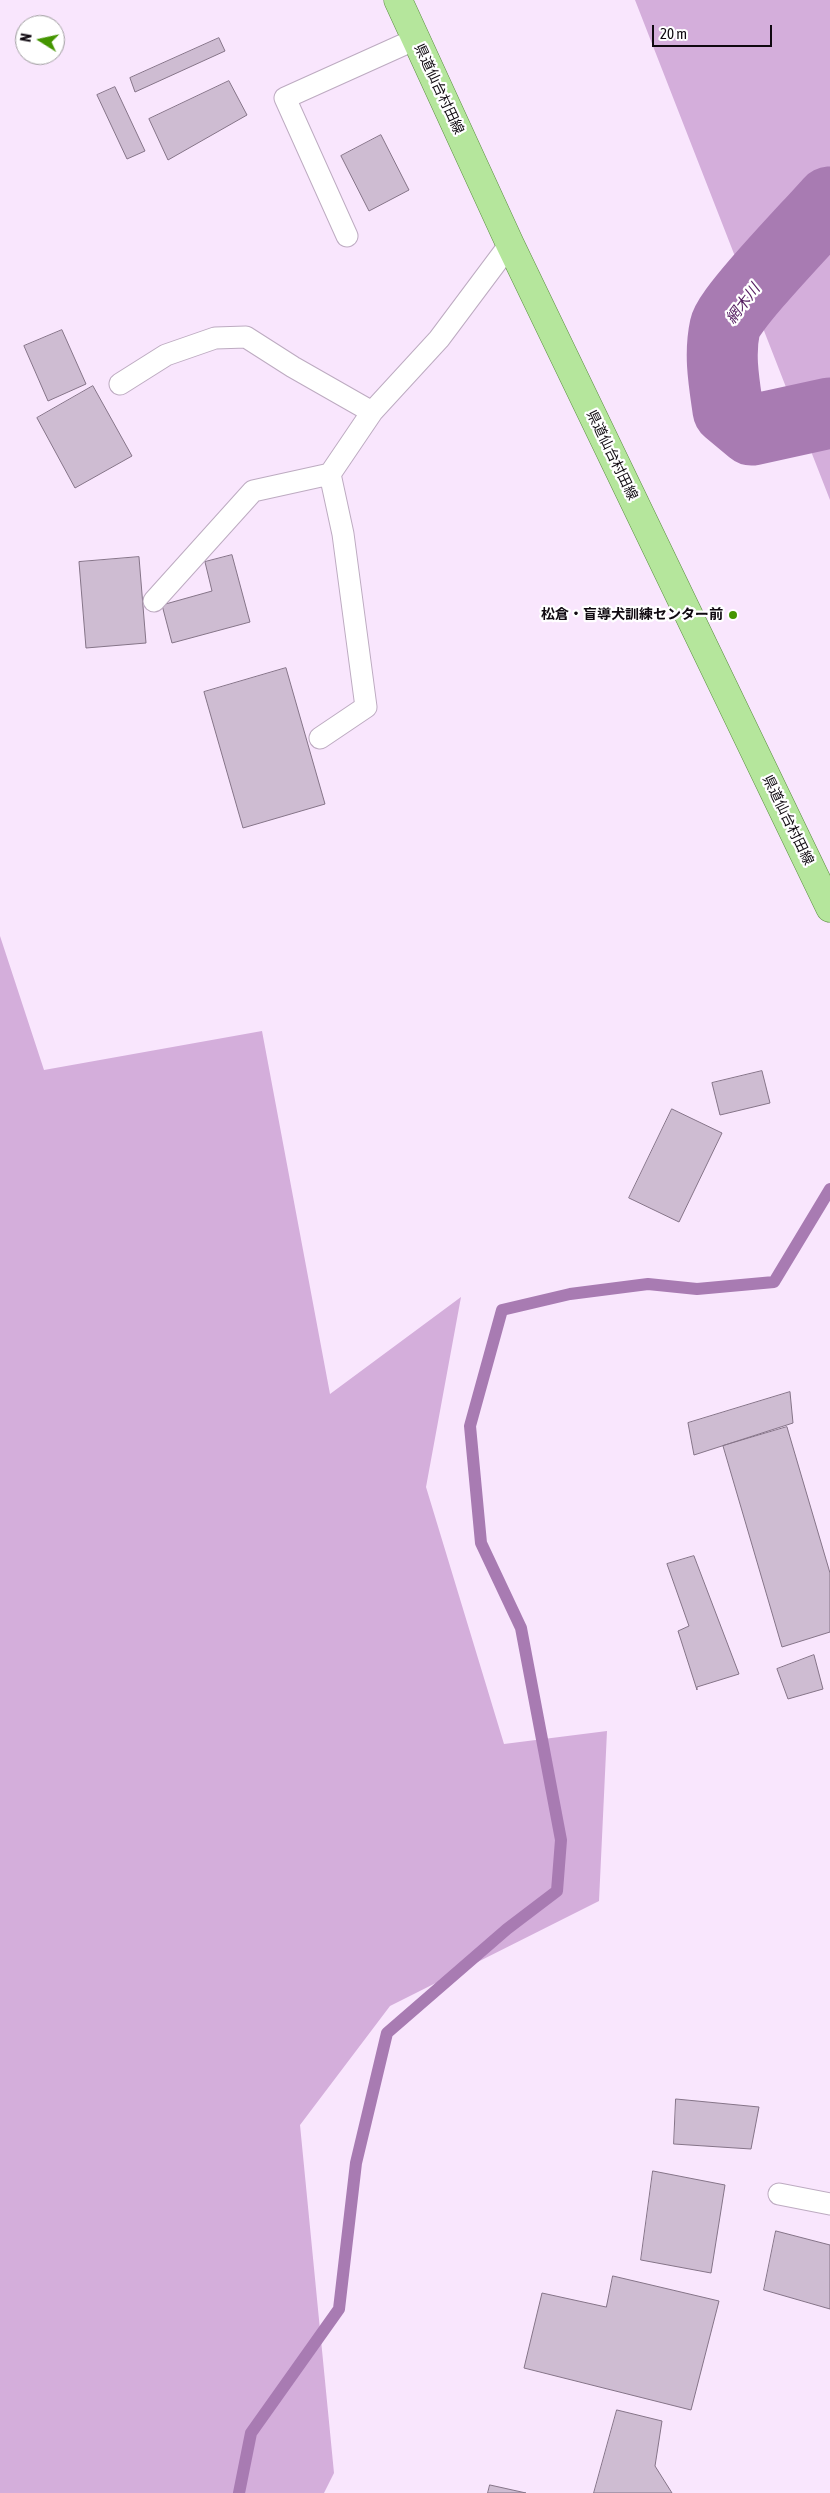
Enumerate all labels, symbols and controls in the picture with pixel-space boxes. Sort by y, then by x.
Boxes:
north arrow [15,15,65,65]
scale bar [655,15,775,47]
text: 20 m [660,25,687,42]
text: N [18,32,35,43]
street label: 県道仙台村田線 [411,41,467,137]
water label: 網木川 [722,281,764,327]
street label: 県道仙台村田線 [583,407,641,503]
place label: 松倉・盲導犬訓練センター前 [541,607,723,623]
marker: 松倉・盲導犬訓練センター前 [727,609,739,621]
street label: 県道仙台村田線 [759,772,817,868]

